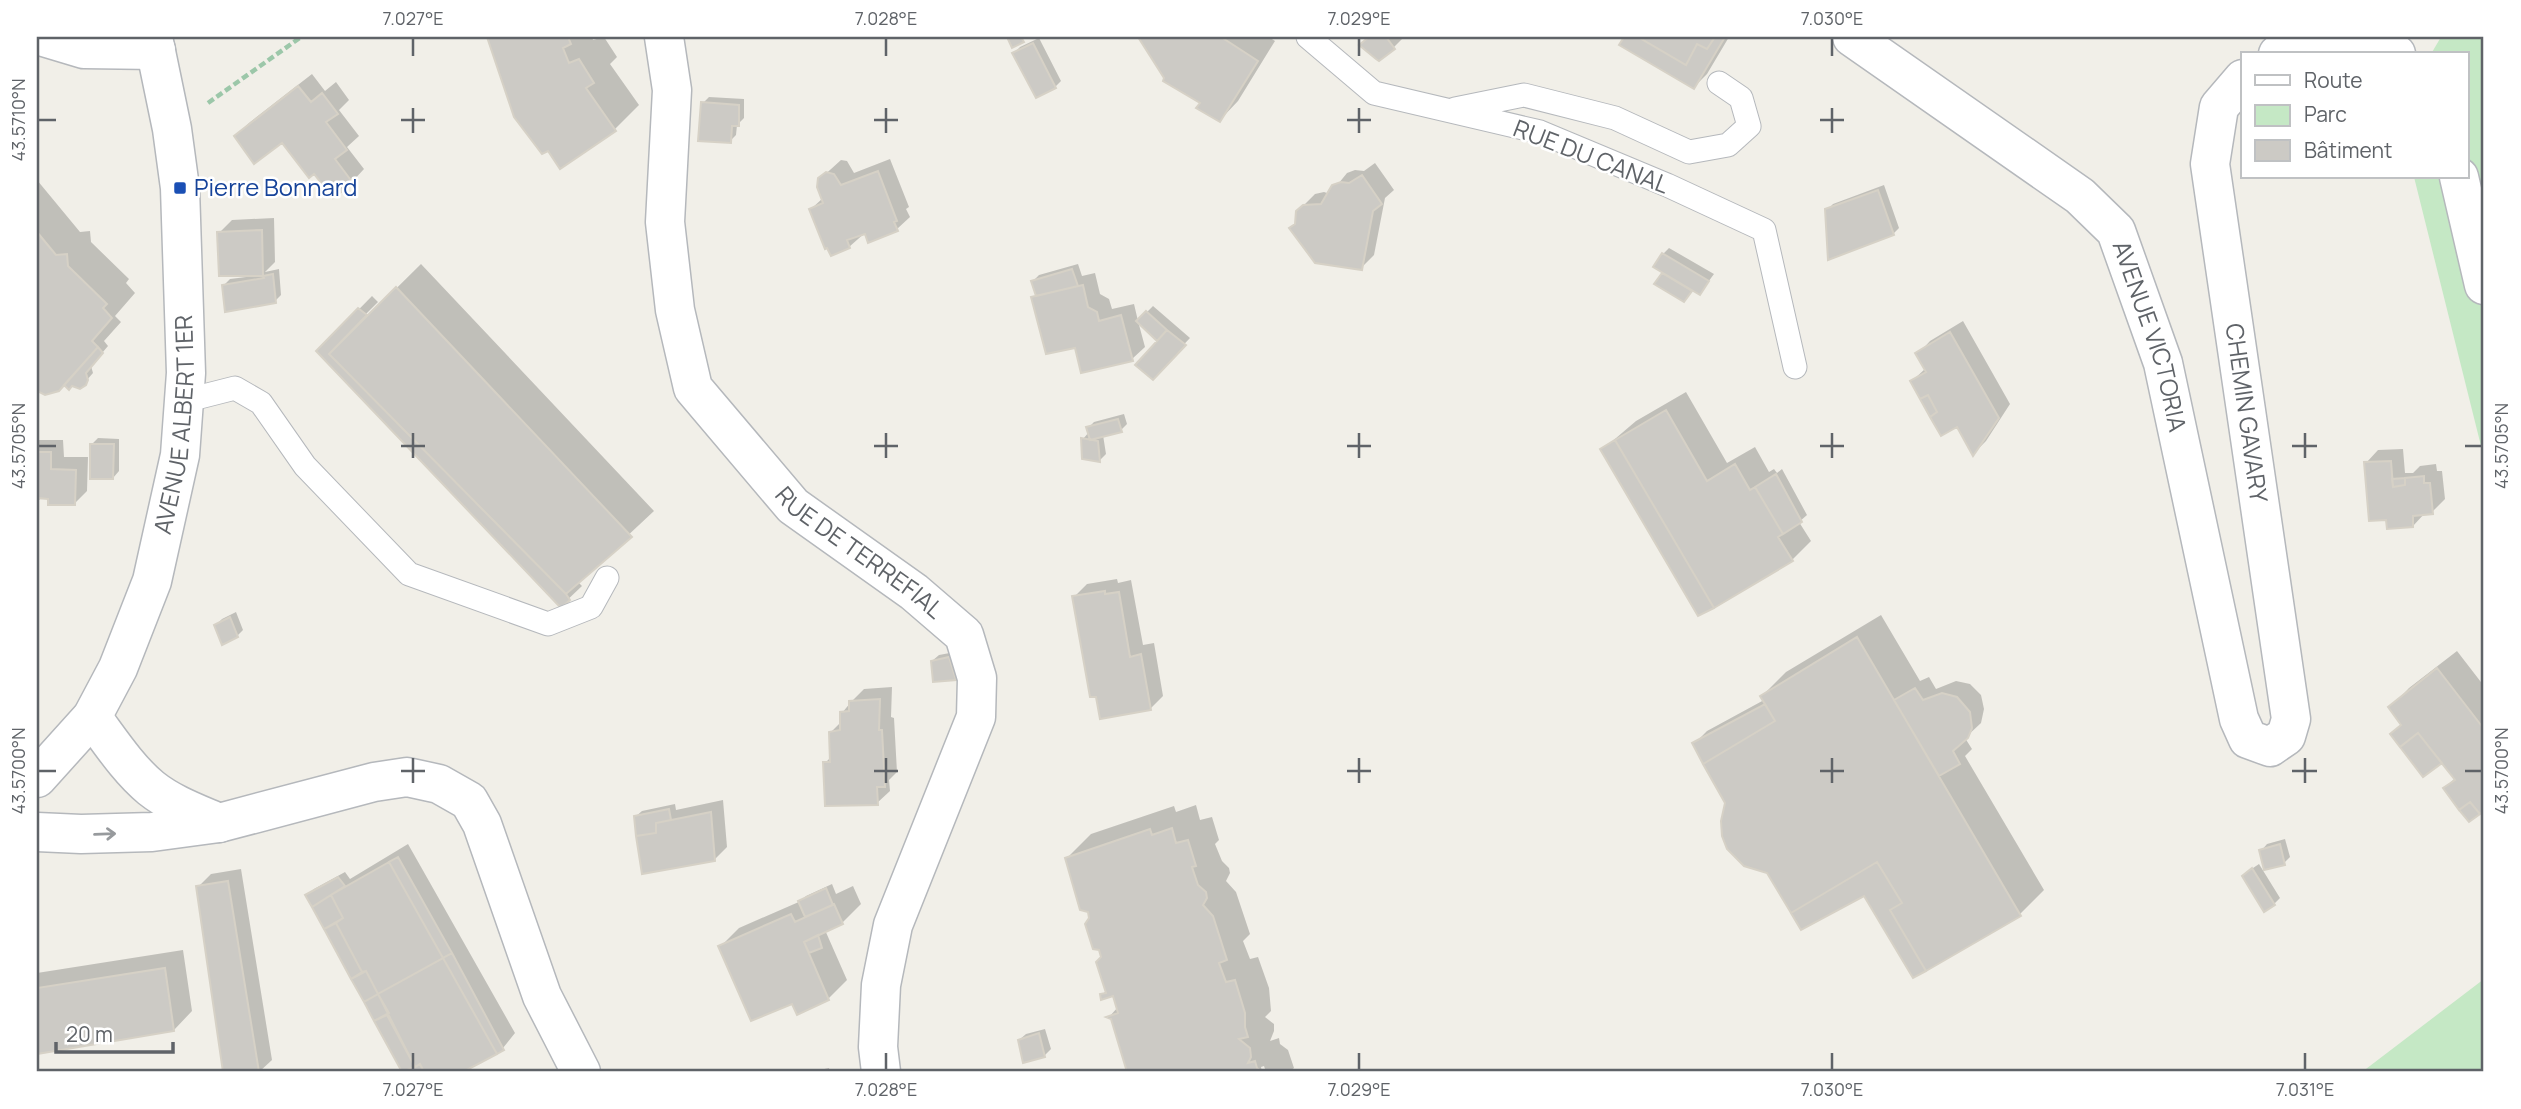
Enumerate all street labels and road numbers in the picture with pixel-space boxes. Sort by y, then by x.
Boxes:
street label: RUE DU CANAL [1509,111,1674,200]
street label: AVENUE VICTORIA [2106,236,2195,435]
street label: AVENUE ALBERT 1ER [145,314,201,537]
street label: CHEMIN GAVARY [2219,321,2276,505]
street label: RUE DE TERREFIAL [768,479,951,625]

